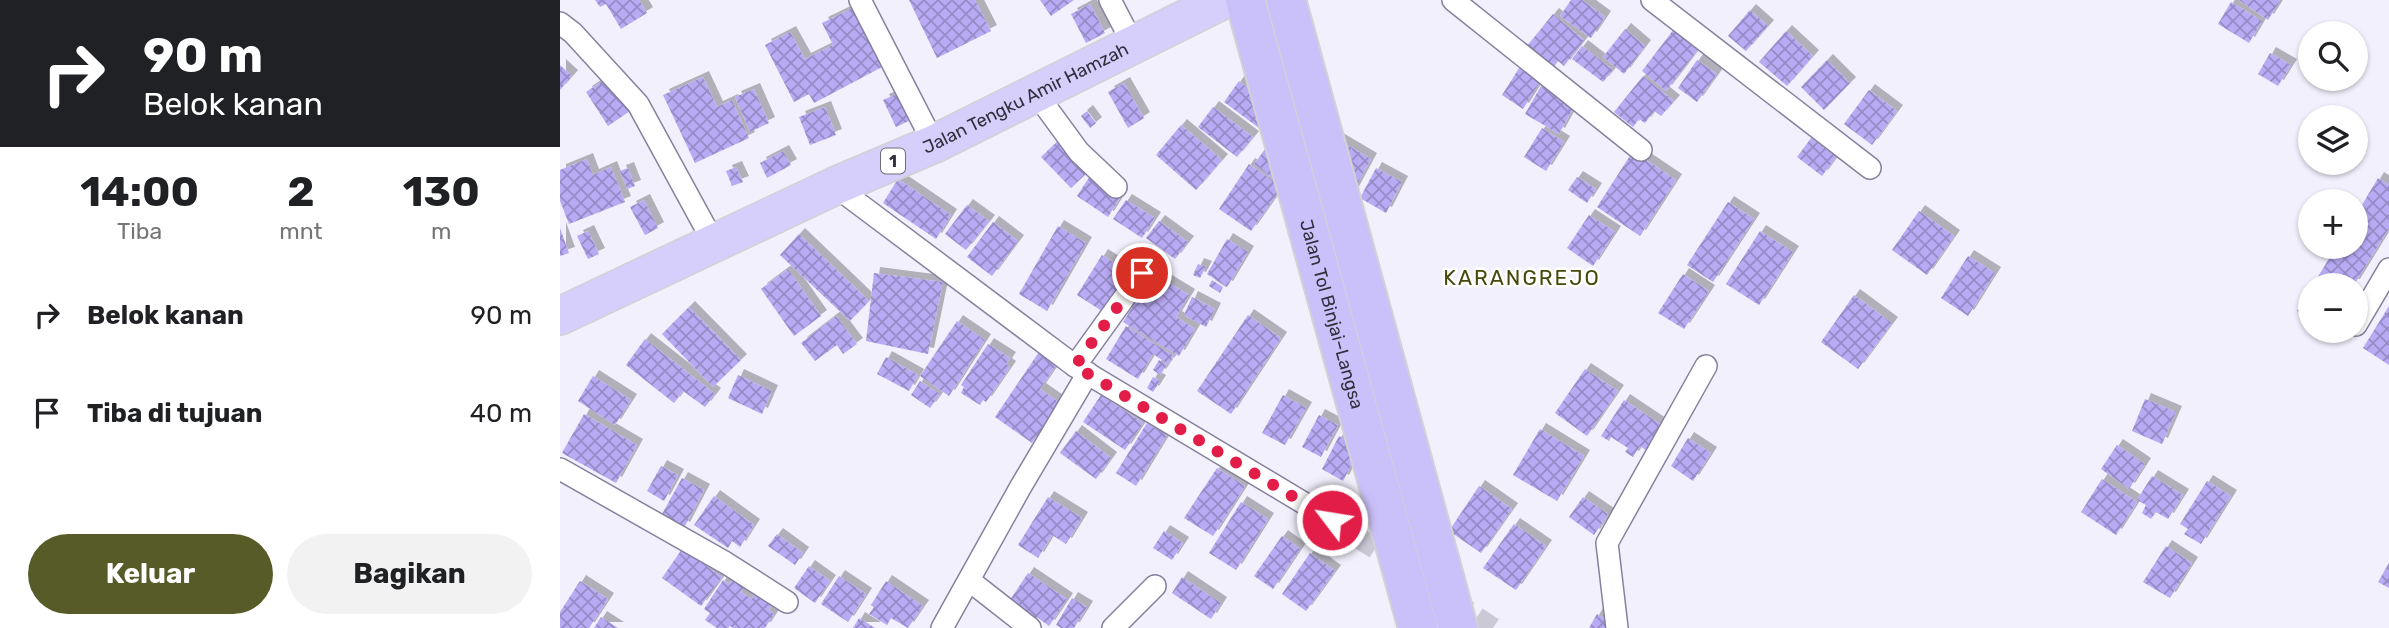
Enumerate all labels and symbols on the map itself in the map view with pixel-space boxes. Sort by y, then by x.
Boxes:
street label: Jalan Tengku Amir Hamzah [919,38,1132,159]
road number: 1 [881,148,905,174]
street label: Jalan Tol Binjai–Langsa [1295,217,1368,411]
pin [1112,243,1172,303]
district label: KARANGREJO [1443,265,1601,290]
position arrow [1295,483,1369,557]

